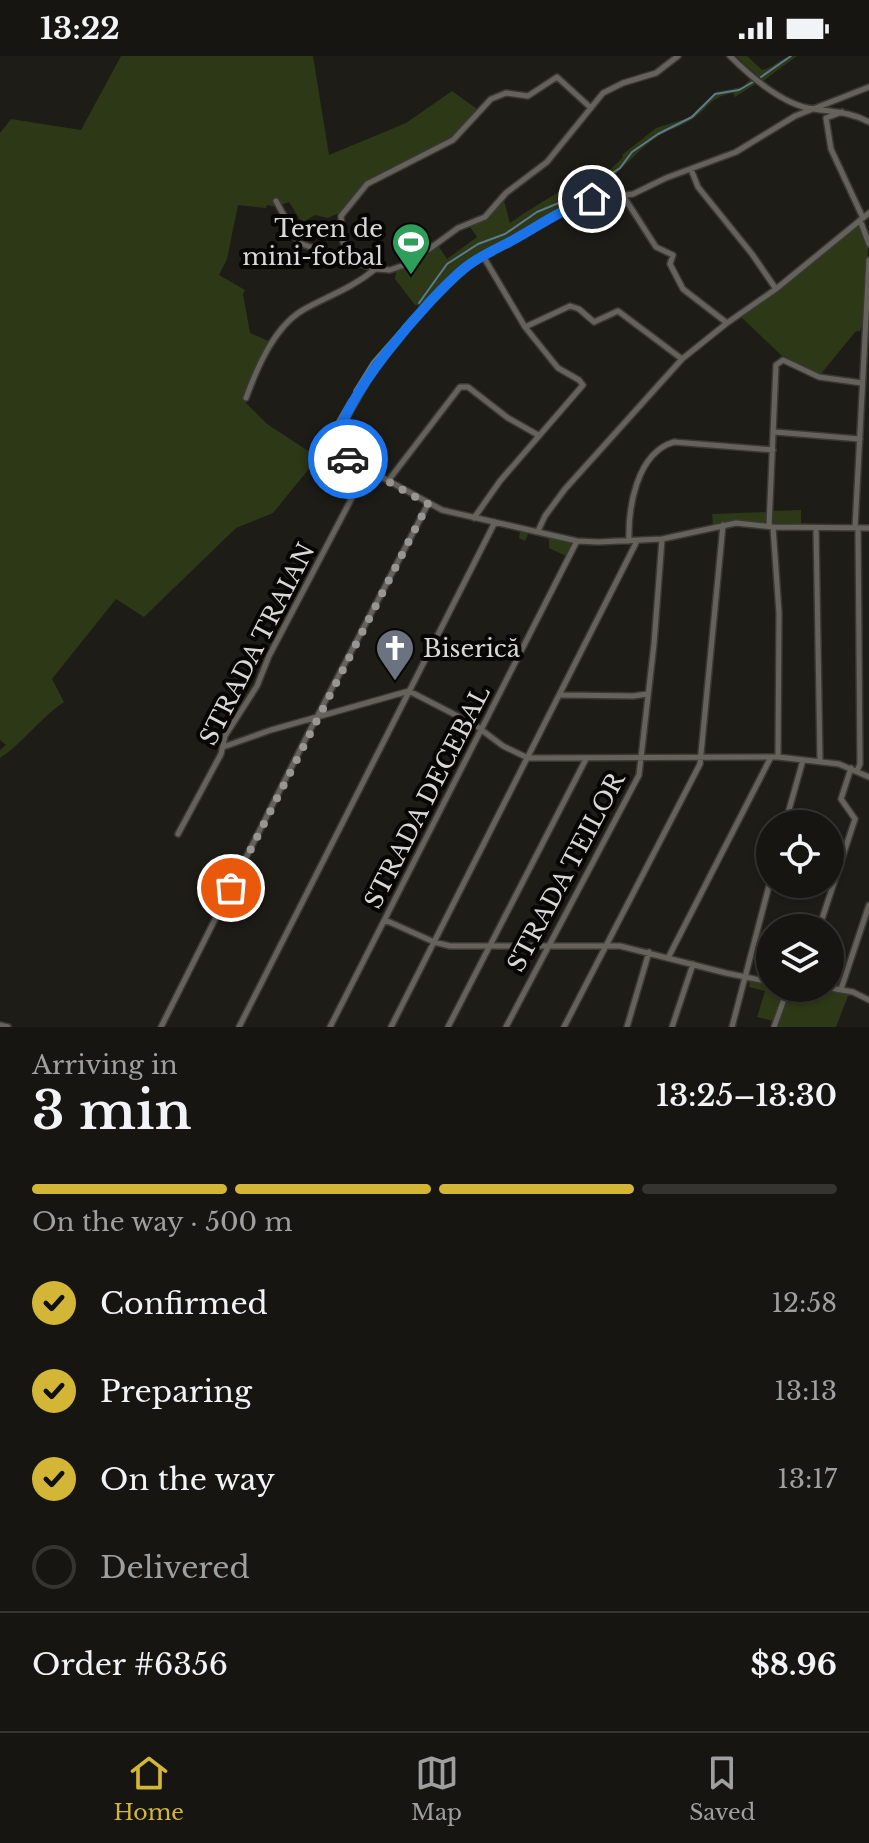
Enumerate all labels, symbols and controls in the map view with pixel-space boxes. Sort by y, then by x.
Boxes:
text: 13:22 [40,10,120,47]
pin [558,165,626,233]
icon: home [570,177,614,221]
place label: Teren de mini-fotbal [242,214,383,271]
sports icon: Teren de mini-fotbal [390,221,432,276]
courier [308,419,388,499]
icon: car [326,437,370,481]
street label: STRADA TRAIAN [193,538,321,750]
church icon: Biserică [374,627,416,682]
place label: Biserică [423,634,521,663]
street label: STRADA DECEBAL [358,681,496,913]
street label: STRADA TEILOR [501,766,631,977]
map controls [756,810,844,1002]
button: locate [756,810,844,898]
pin [197,854,265,922]
icon: bag [209,866,253,910]
button: layers [756,914,844,1002]
text: Arriving in [32,1049,178,1081]
text: 13:25–13:30 [656,1077,837,1114]
text: 3 min [32,1079,192,1143]
text: On the way · 500 m [32,1206,293,1238]
icon: check [32,1281,76,1325]
text: Confirmed [100,1285,268,1322]
text: 12:58 [771,1287,837,1319]
icon: check [32,1369,76,1413]
text: Preparing [100,1373,252,1410]
text: 13:13 [774,1375,837,1407]
icon: check [32,1457,76,1501]
text: On the way [100,1461,275,1498]
text: 13:17 [777,1463,837,1495]
text: Delivered [100,1549,250,1586]
text: Order #6356 [32,1646,228,1683]
text: $8.96 [750,1646,837,1683]
tab: Home [114,1751,184,1826]
tab: Map [411,1751,462,1826]
tab: Saved [689,1751,755,1826]

